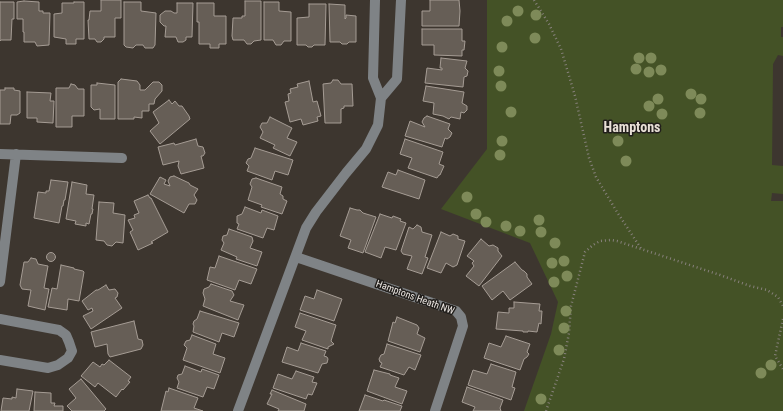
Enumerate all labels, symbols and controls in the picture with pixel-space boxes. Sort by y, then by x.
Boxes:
district label: Hamptons [604,120,660,136]
street label: Hamptons Heath NW [374,278,456,318]

